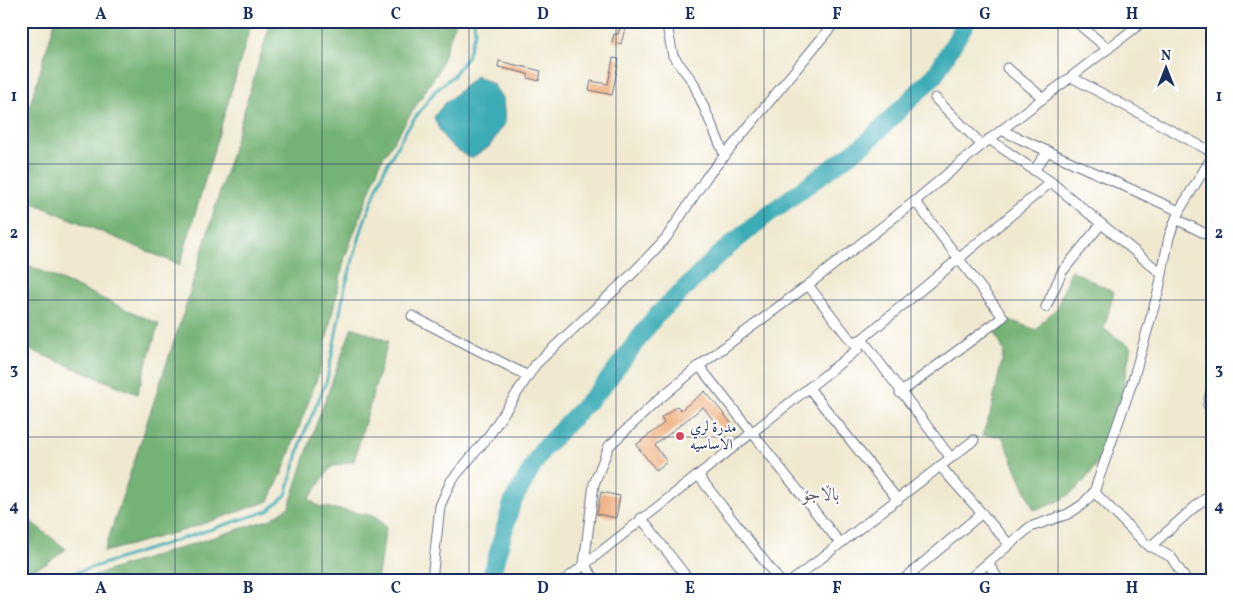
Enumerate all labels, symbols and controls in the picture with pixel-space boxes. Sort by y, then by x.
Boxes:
text: A [95,4,107,26]
text: B [243,4,254,26]
text: C [391,4,401,26]
text: D [537,4,549,26]
text: E [685,4,695,26]
text: F [832,4,842,26]
text: G [979,4,991,26]
text: H [1126,4,1138,26]
north arrow [1140,42,1190,92]
text: N [1161,47,1171,66]
text: 1 [11,86,17,108]
text: 1 [1216,86,1222,108]
text: 2 [10,223,18,245]
text: 2 [1215,223,1223,245]
text: 3 [10,359,18,381]
text: 3 [1215,359,1223,381]
place label: مدرة لري الاساسیه [690,418,737,456]
marker: مدرة لري الاساسیه [674,430,686,442]
district label: باڵاجۆ [800,483,840,508]
text: 4 [9,496,19,518]
text: 4 [1214,496,1224,518]
text: A [95,578,107,600]
text: B [243,578,254,600]
text: C [391,578,401,600]
text: D [537,578,549,600]
text: E [685,578,695,600]
text: F [832,578,842,600]
text: G [979,578,991,600]
text: H [1126,578,1138,600]

